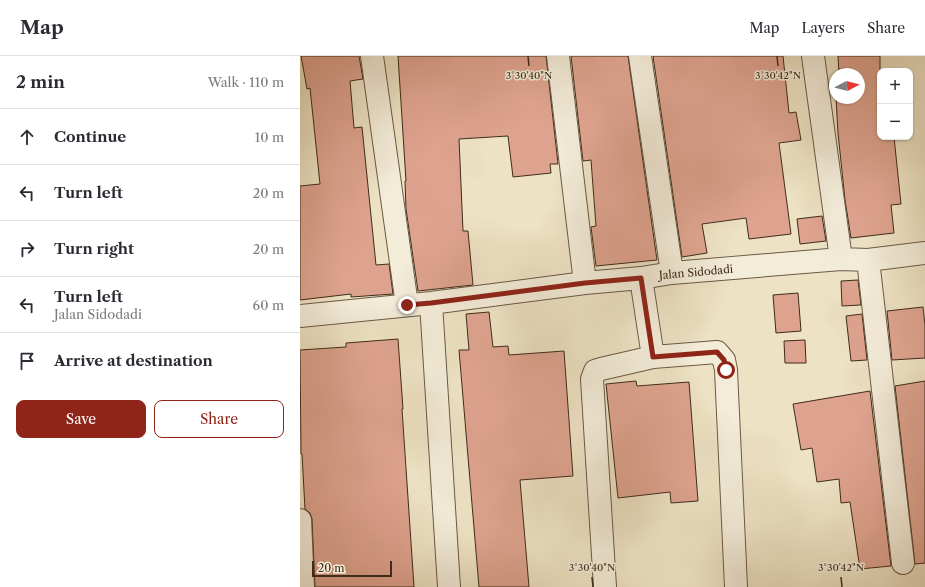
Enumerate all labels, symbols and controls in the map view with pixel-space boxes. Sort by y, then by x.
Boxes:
text: Map [20,16,64,39]
text: Map [749,19,779,37]
text: Layers [801,19,845,37]
text: Share [867,19,905,37]
north arrow [829,68,865,104]
map controls [877,68,913,140]
button: + [877,68,913,104]
text: 3°30'40"N [506,69,552,82]
text: 3°30'42"N [755,69,801,82]
text: 2 min [16,72,65,92]
text: Walk · 110 m [208,74,284,90]
button: − [877,104,913,140]
icon: ahead [16,126,38,148]
text: Continue [54,127,126,146]
text: 10 m [255,129,284,145]
icon: left [16,182,38,204]
text: Turn left [54,183,123,202]
text: 20 m [253,185,284,201]
icon: right [16,238,38,260]
text: Turn right [54,239,134,258]
text: 20 m [253,241,284,257]
street label: Jalan Sidodadi [656,262,734,282]
text: Turn left [54,287,123,306]
icon: left [16,294,38,316]
route end [398,296,416,314]
text: 60 m [253,297,284,313]
text: Jalan Sidodadi [54,306,142,322]
icon: arrive [16,350,38,372]
text: Arrive at destination [54,351,213,370]
route start [717,361,735,379]
button: Save [16,400,146,438]
button: Share [154,400,284,438]
scale bar [312,559,392,578]
text: 20 m [318,561,344,575]
text: 3°30'40"N [569,561,615,574]
text: 3°30'42"N [818,561,864,574]

